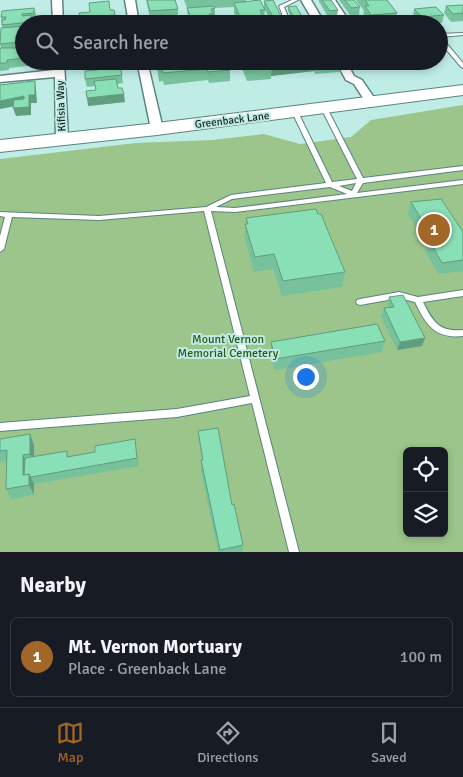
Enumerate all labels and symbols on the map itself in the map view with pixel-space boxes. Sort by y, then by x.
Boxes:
street label: Kifisia Way [54,79,68,132]
street label: Greenback Lane [194,109,270,131]
pin: 1 [418,211,450,249]
park label: Mount Vernon Memorial Cemetery [178,332,279,361]
your location [293,364,319,390]

